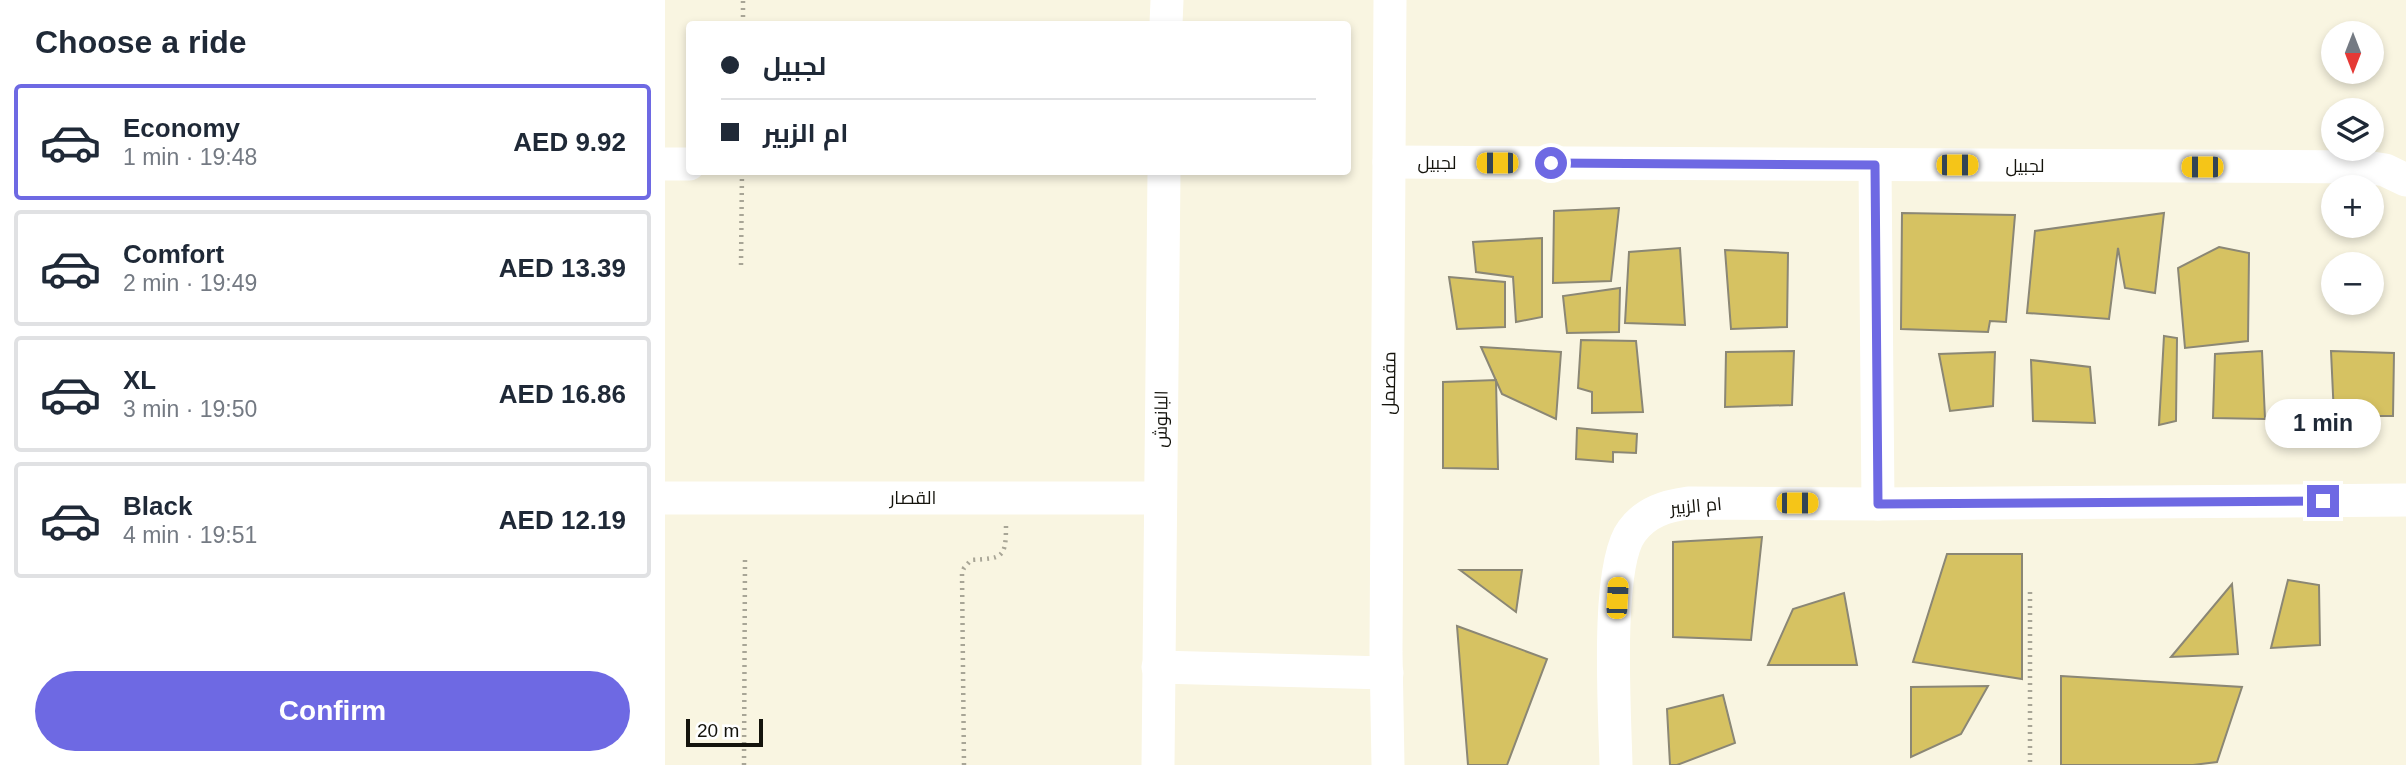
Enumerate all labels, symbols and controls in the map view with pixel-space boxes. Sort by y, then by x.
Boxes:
north arrow [2321,21,2383,84]
map controls [2321,21,2384,315]
text: Choose a ride [35,24,247,60]
text: لجبيل [763,51,826,81]
button: layers [2321,98,2384,161]
icon: car [39,111,102,174]
text: Economy [123,113,240,143]
text: ام الزبير [763,118,848,148]
text: AED 9.92 [513,127,626,157]
text: 1 min · 19:48 [123,144,257,170]
route start [1535,147,1567,179]
street label: لجبيل [1418,153,1456,174]
car [1477,153,1519,174]
car [1937,155,1979,176]
street label: لجبيل [2006,156,2044,177]
car [2182,157,2224,178]
button: + [2321,175,2384,238]
icon: car [39,237,102,300]
text: Comfort [123,239,224,269]
button: − [2321,252,2384,315]
text: AED 13.39 [499,253,626,283]
text: 2 min · 19:49 [123,270,257,296]
street label: مقصمل [1378,351,1401,415]
icon: car [39,363,102,426]
text: XL [123,365,156,395]
text: AED 16.86 [499,379,626,409]
street label: البانوش [1151,390,1172,448]
text: 3 min · 19:50 [123,396,257,422]
callout: 1 min [2265,400,2381,448]
text: 1 min [2293,410,2353,436]
route end [2307,485,2339,517]
street label: القصار [889,488,936,509]
icon: car [39,489,102,552]
text: Black [123,491,192,521]
car [1777,493,1819,514]
street label: ام الزبير [1668,494,1723,520]
text: AED 12.19 [499,505,626,535]
text: 4 min · 19:51 [123,522,257,548]
car [1606,576,1629,620]
button: Confirm [35,671,630,751]
scale bar [686,716,763,748]
text: 20 m [697,720,739,741]

